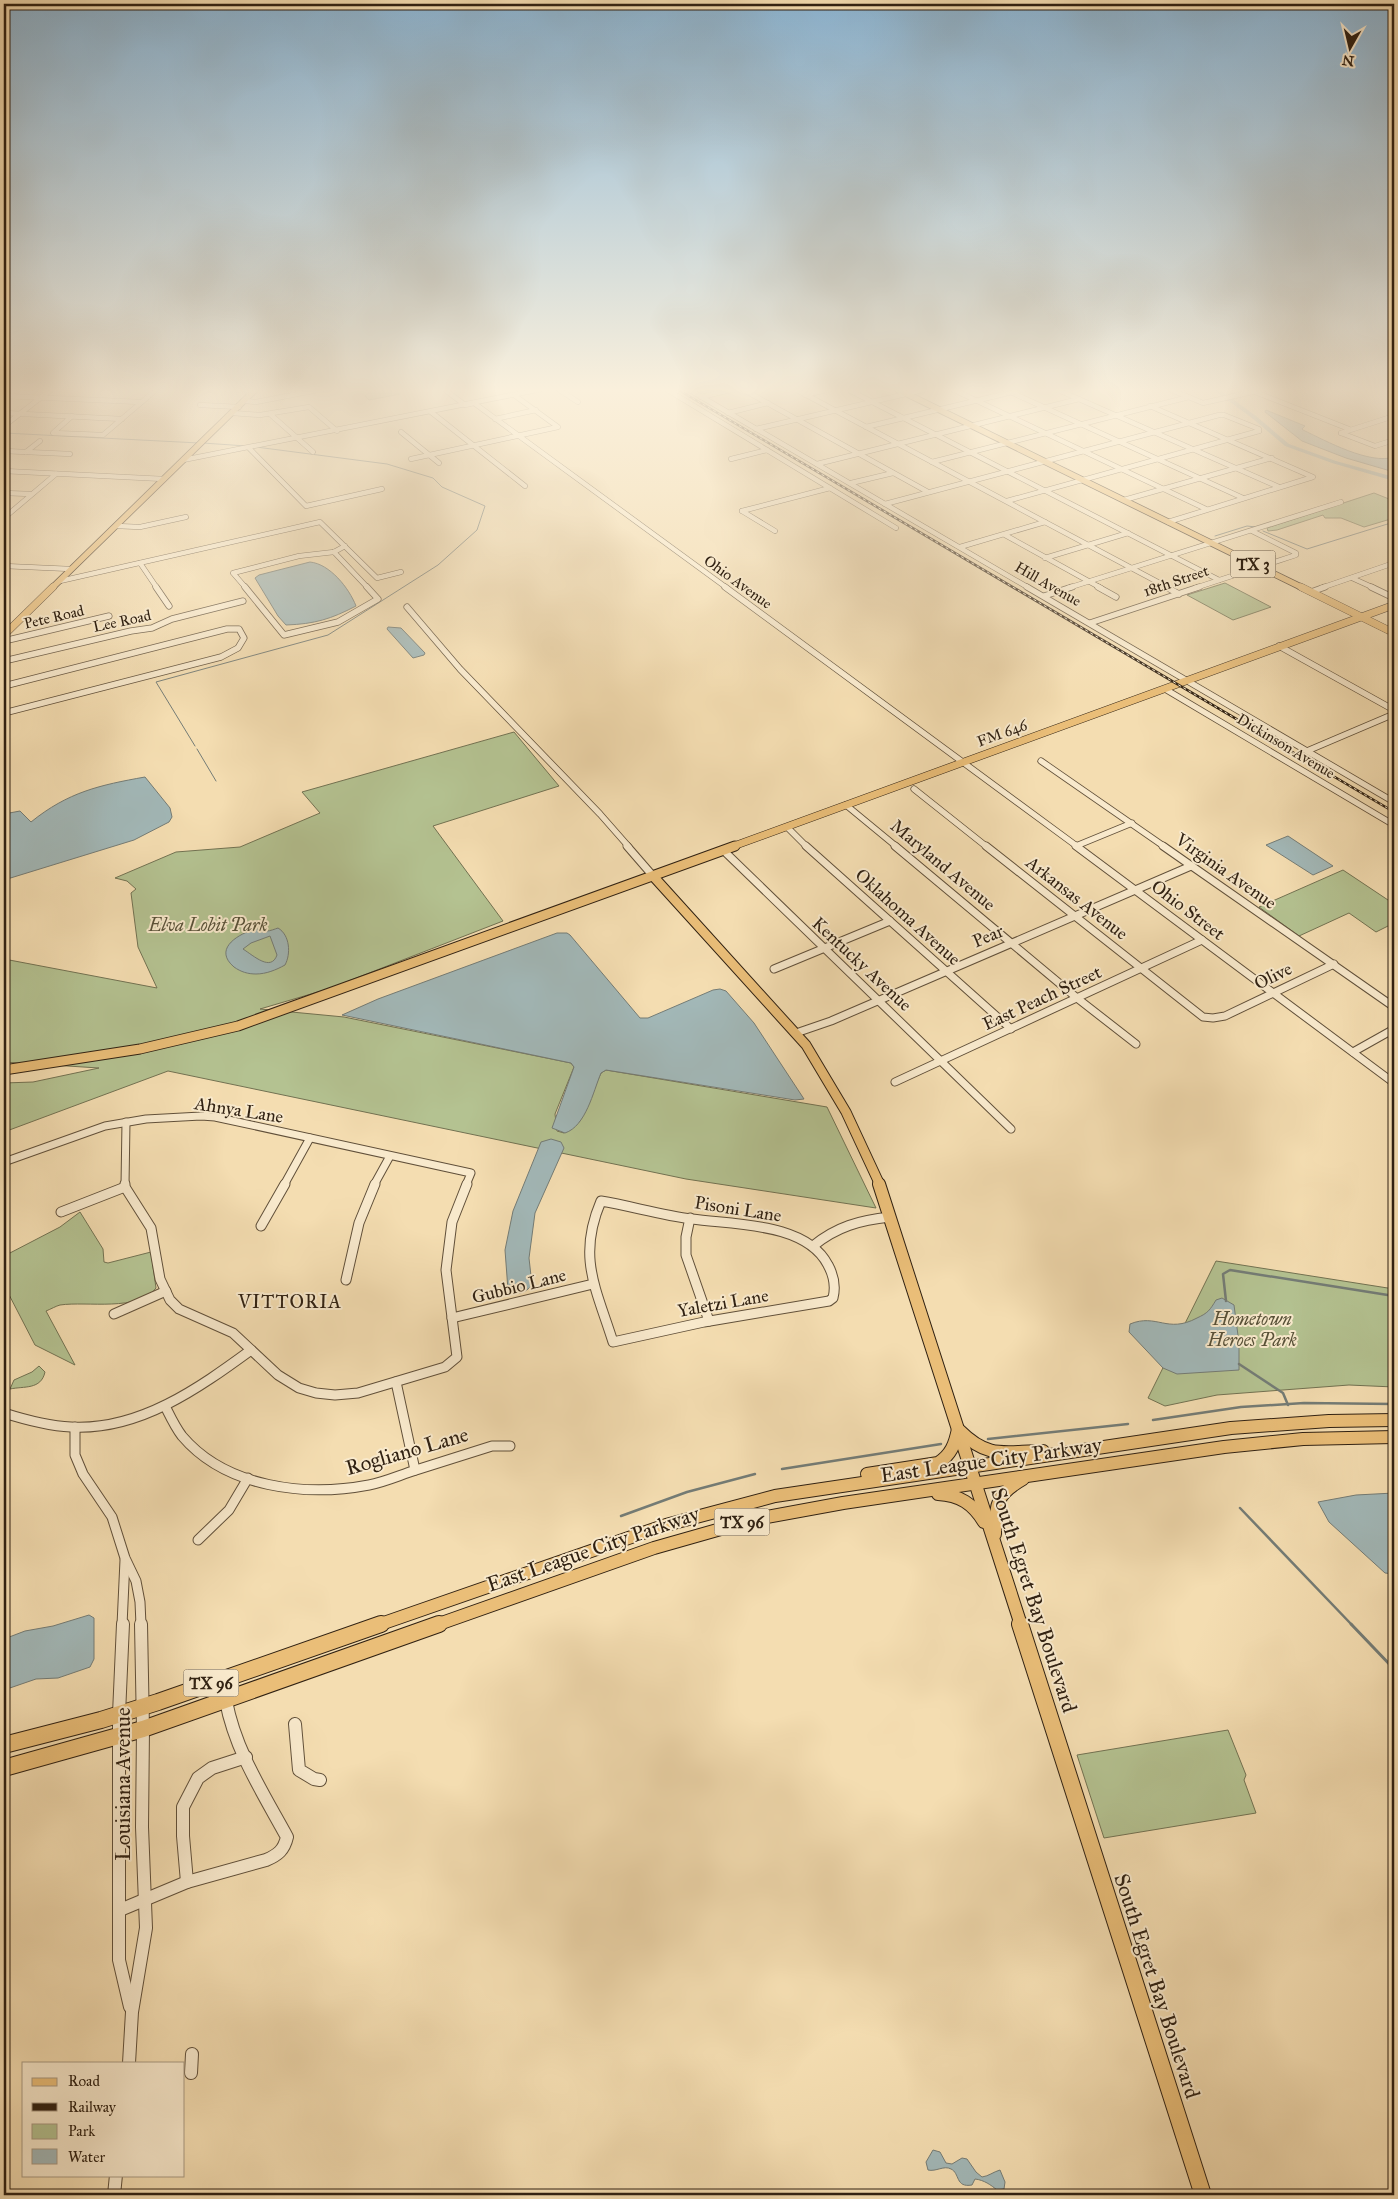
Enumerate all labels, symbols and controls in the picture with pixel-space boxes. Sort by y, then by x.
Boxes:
north arrow [1326,22,1376,72]
text: N [1341,51,1355,70]
road number: TX 3 [1230,550,1276,578]
street label: Ohio Avenue [700,551,776,613]
street label: Hill Avenue [1012,558,1084,610]
street label: 18th Street [1141,561,1212,601]
street label: Pete Road [22,601,86,633]
street label: Lee Road [91,606,153,636]
street label: Dickinson Avenue [1234,710,1338,782]
street label: FM 646 [974,715,1031,750]
street label: Maryland Avenue [886,815,1000,915]
street label: Virginia Avenue [1170,828,1281,915]
street label: Arkansas Avenue [1021,851,1132,945]
street label: Oklahoma Avenue [851,864,965,970]
street label: Ohio Street [1147,875,1230,945]
street label: Kentucky Avenue [808,912,916,1016]
park label: Elva Lobit Park [147,914,268,936]
street label: Pear [969,920,1007,952]
street label: Olive [1251,958,1295,994]
street label: East Peach Street [979,961,1105,1035]
street label: Ahnya Lane [192,1092,285,1128]
street label: Pisoni Lane [693,1191,783,1227]
street label: Gubbio Lane [470,1264,568,1308]
street label: Yaletzi Lane [676,1284,770,1322]
district label: VITTORIA [237,1290,342,1313]
park label: Hometown Heroes Park [1206,1308,1297,1351]
street label: Rogliano Lane [343,1421,472,1481]
street label: East League City Parkway [879,1431,1104,1488]
street label: South Egret Bay Boulevard [985,1484,1083,1716]
street label: East League City Parkway [483,1500,704,1598]
road number: TX 96 [714,1508,770,1535]
road number: TX 96 [184,1670,238,1696]
street label: Louisiana Avenue [110,1707,136,1861]
street label: South Egret Bay Boulevard [1108,1870,1206,2102]
legend [22,2062,185,2176]
text: Road [68,2072,100,2090]
text: Railway [68,2098,117,2116]
text: Park [68,2122,95,2140]
text: Water [68,2148,105,2166]

